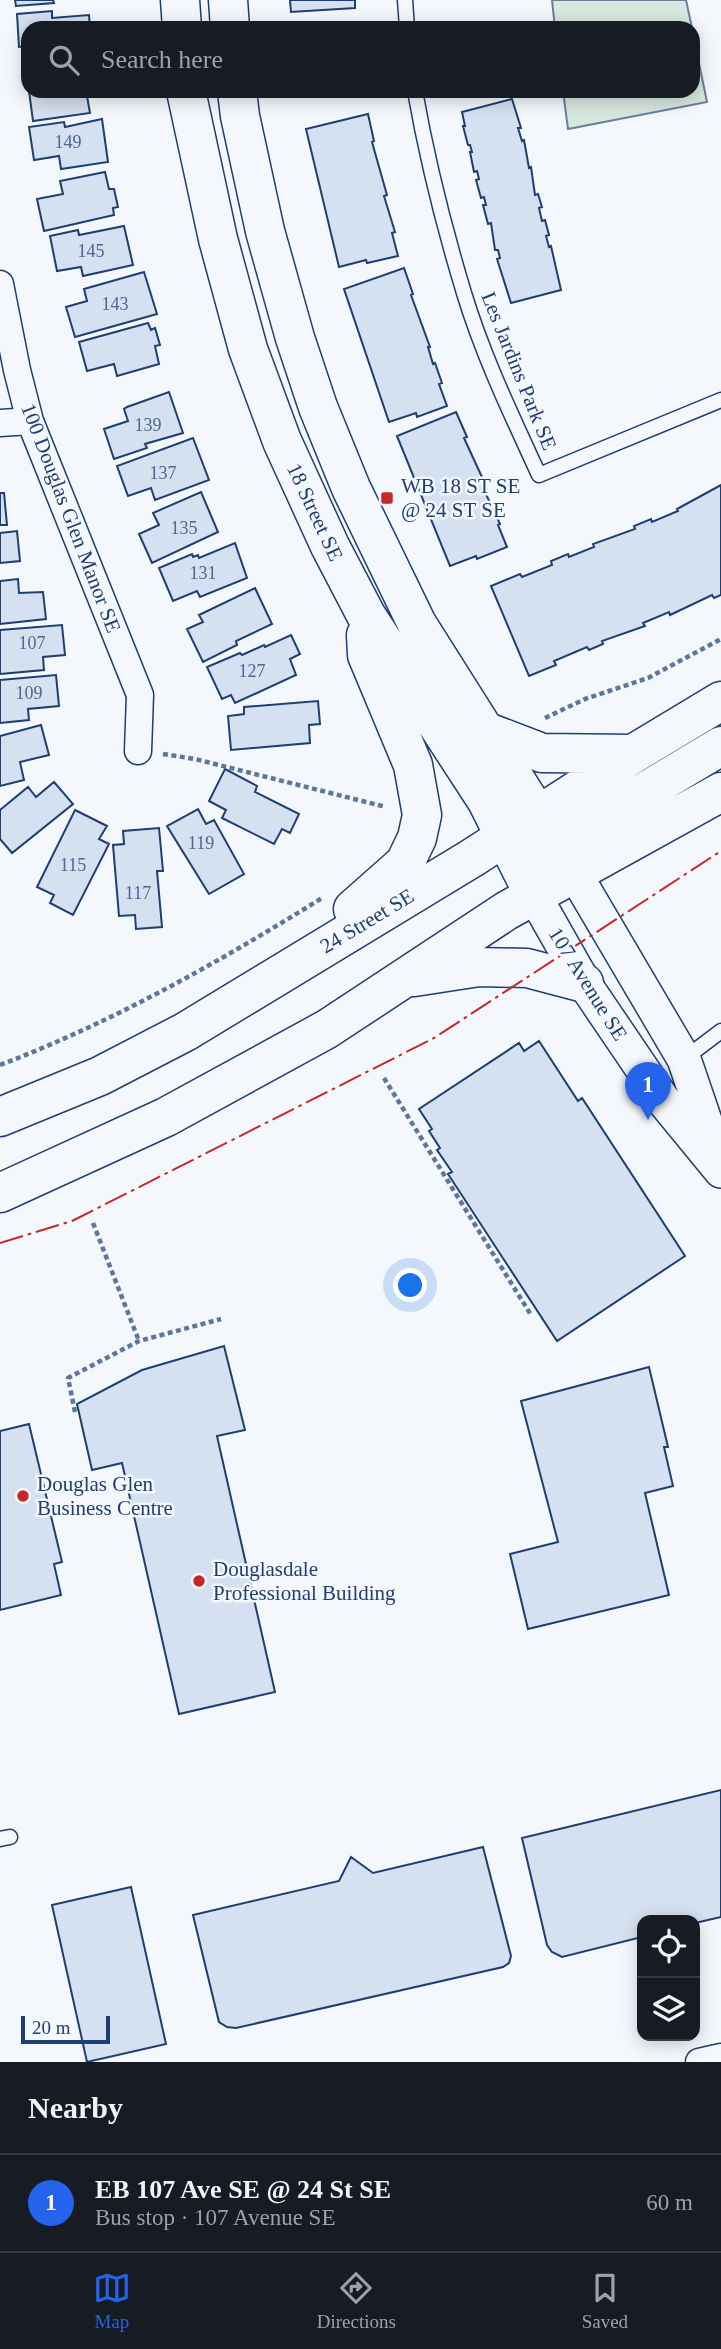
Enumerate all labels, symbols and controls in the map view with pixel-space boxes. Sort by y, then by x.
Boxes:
search box [21,21,700,98]
icon: search [45,41,83,79]
text: Search here [101,45,223,74]
house number: 149 [55,132,82,152]
house number: 145 [78,241,105,261]
street label: Les Jardins Park SE [476,288,562,454]
house number: 143 [102,294,129,314]
street label: 100 Douglas Glen Manor SE [16,400,126,636]
house number: 139 [135,415,162,435]
street label: 18 Street SE [282,459,348,565]
house number: 137 [150,463,177,483]
place label: WB 18 ST SE @ 24 ST SE [401,474,520,522]
marker: WB 18 ST SE @ 24 ST SE [379,490,395,506]
house number: 135 [171,518,198,538]
house number: 131 [190,563,217,583]
house number: 107 [19,633,46,653]
house number: 127 [239,661,266,681]
house number: 109 [16,683,43,703]
house number: 119 [188,833,214,853]
house number: 115 [60,855,86,875]
house number: 117 [125,883,151,903]
street label: 24 Street SE [316,884,418,958]
street label: 107 Avenue SE [544,923,632,1045]
pin: 1 [625,1062,671,1120]
your location [393,1268,427,1302]
place label: Douglas Glen Business Centre [37,1472,173,1520]
marker: Douglas Glen Business Centre [15,1488,31,1504]
place label: Douglasdale Professional Building [213,1557,396,1605]
marker: Douglasdale Professional Building [191,1573,207,1589]
map controls [637,1915,700,2041]
button: locate [637,1915,700,1978]
button: layers [637,1978,700,2041]
scale bar [21,2013,110,2045]
text: 20 m [32,2017,71,2038]
text: Nearby [28,2091,123,2124]
text: EB 107 Ave SE @ 24 St SE [95,2175,391,2204]
text: 1 [45,2190,57,2215]
text: 60 m [646,2190,693,2215]
text: Bus stop · 107 Avenue SE [95,2205,335,2230]
tab: Map [93,2269,131,2333]
tab: Directions [317,2269,396,2333]
tab: Saved [582,2269,628,2333]

